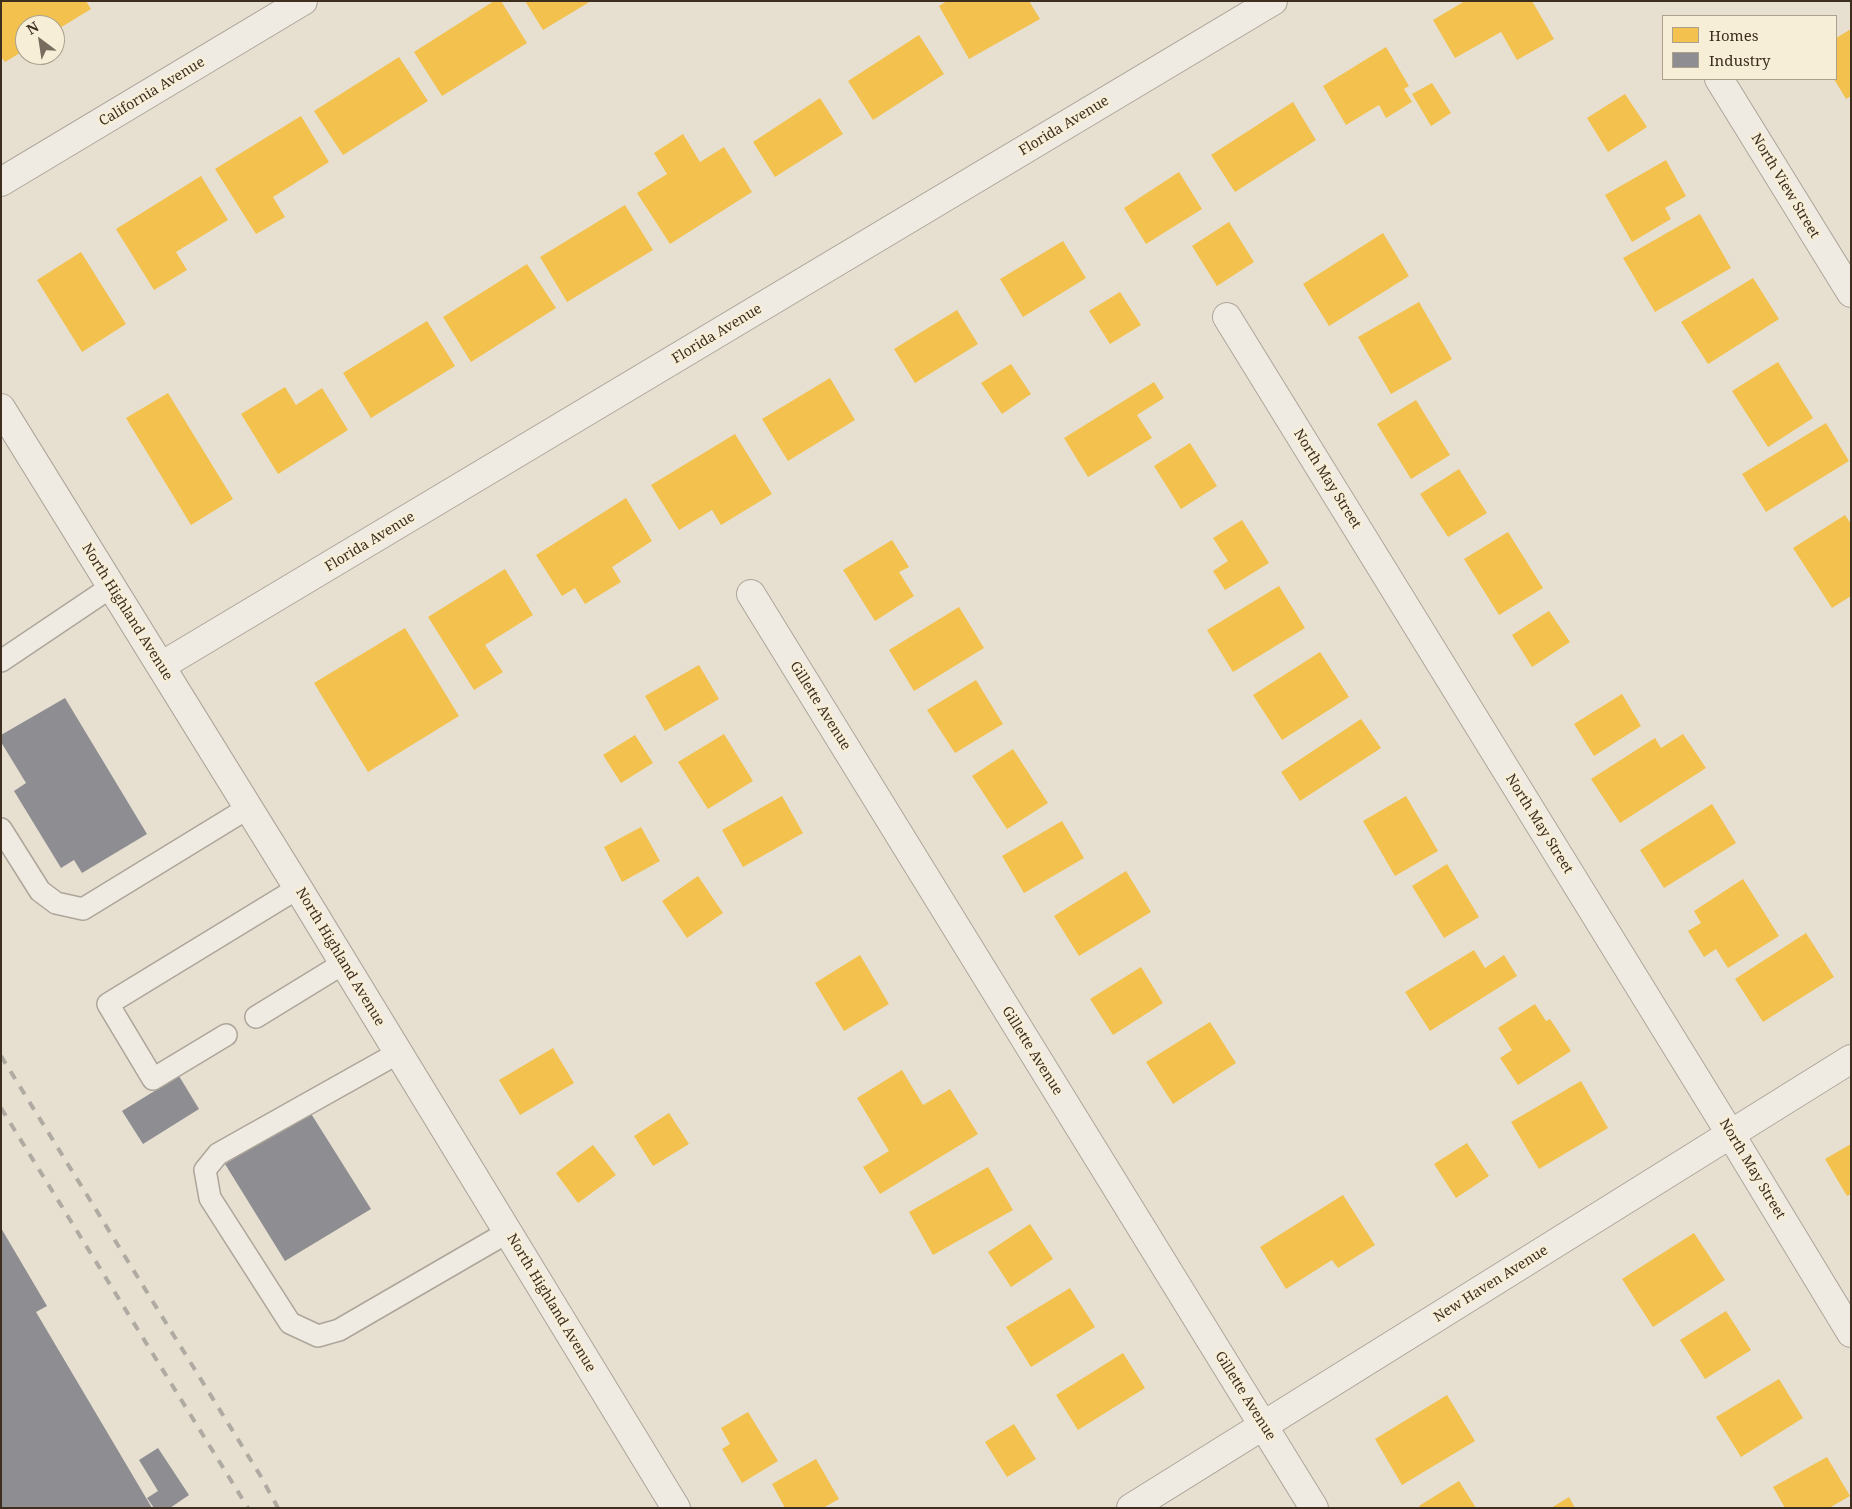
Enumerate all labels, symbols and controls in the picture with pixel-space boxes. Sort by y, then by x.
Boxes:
north arrow [15,15,65,65]
legend [1662,15,1837,80]
text: N [23,17,42,39]
text: Homes [1709,25,1759,45]
text: Industry [1709,50,1771,70]
street label: California Avenue [96,54,208,130]
street label: Florida Avenue [1016,93,1112,159]
street label: North View Street [1747,131,1823,241]
street label: Florida Avenue [669,301,765,367]
street label: North May Street [1290,426,1364,532]
street label: Florida Avenue [322,509,418,575]
street label: North Highland Avenue [78,540,176,684]
street label: Gillette Avenue [786,658,854,754]
street label: North May Street [1502,771,1576,877]
street label: North Highland Avenue [292,885,388,1029]
street label: Gillette Avenue [998,1003,1066,1099]
street label: North May Street [1715,1116,1789,1222]
street label: North Highland Avenue [503,1231,599,1375]
street label: New Haven Avenue [1431,1242,1551,1326]
street label: Gillette Avenue [1211,1348,1279,1444]

